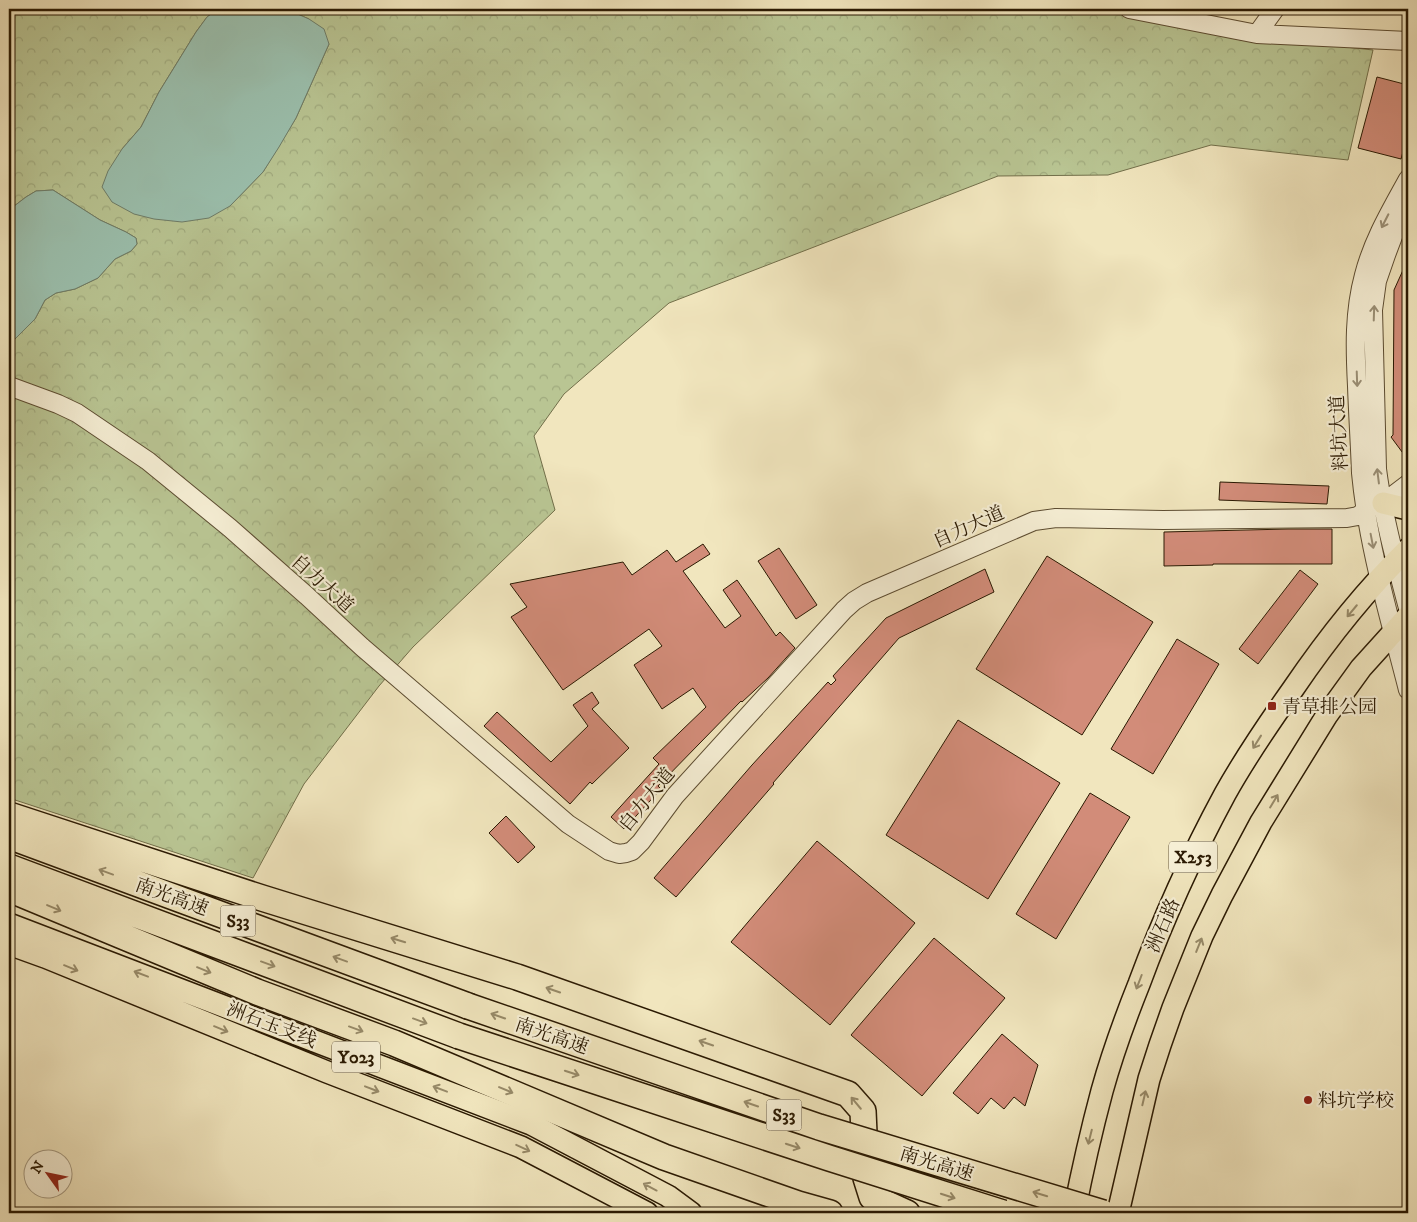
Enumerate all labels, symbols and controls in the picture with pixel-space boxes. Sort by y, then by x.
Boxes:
one-way arrow [1379,213,1389,228]
one-way arrow [1369,306,1379,322]
one-way arrow [1352,371,1361,387]
street label: 料坑大道 [1326,394,1353,471]
one-way arrow [1373,468,1383,484]
street label: 自力大道 [929,501,1008,553]
one-way arrow [1367,532,1377,548]
street label: 自力大道 [286,550,358,618]
one-way arrow [1347,605,1358,618]
place label: 青草排公园 [1282,696,1377,719]
marker: 青草排公园 [1266,700,1278,712]
one-way arrow [1251,735,1261,749]
street label: 自力大道 [614,763,680,837]
one-way arrow [1269,794,1279,808]
road number: X253 [1169,842,1217,872]
one-way arrow [98,867,114,876]
street label: 南光高速 [132,874,211,921]
street label: 洲石路 [1142,895,1185,956]
one-way arrow [46,904,61,914]
road number: S33 [220,906,256,936]
one-way arrow [390,935,406,945]
one-way arrow [1194,938,1204,953]
one-way arrow [333,953,348,963]
one-way arrow [259,960,275,969]
one-way arrow [63,963,78,973]
one-way arrow [196,966,211,976]
one-way arrow [134,969,149,978]
one-way arrow [1134,974,1143,989]
one-way arrow [546,985,561,994]
street label: 洲石玉支线 [223,998,320,1053]
one-way arrow [491,1011,507,1021]
street label: 南光高速 [512,1013,591,1060]
one-way arrow [412,1017,427,1026]
one-way arrow [213,1024,228,1034]
one-way arrow [347,1025,363,1034]
one-way arrow [699,1038,715,1047]
road number: Y023 [332,1042,380,1072]
one-way arrow [564,1069,579,1078]
one-way arrow [433,1084,448,1093]
one-way arrow [364,1085,379,1094]
one-way arrow [498,1086,513,1095]
one-way arrow [1140,1090,1150,1106]
place label: 料坑学校 [1318,1090,1394,1113]
marker: 料坑学校 [1302,1094,1314,1106]
one-way arrow [850,1096,862,1109]
one-way arrow [744,1099,759,1108]
road number: S33 [766,1100,802,1130]
one-way arrow [1085,1128,1094,1144]
one-way arrow [784,1142,800,1151]
street label: 南光高速 [897,1142,976,1187]
one-way arrow [515,1144,530,1154]
north arrow [22,1150,72,1200]
text: N [27,1157,49,1177]
one-way arrow [643,1182,658,1191]
one-way arrow [1032,1189,1048,1199]
one-way arrow [939,1191,955,1201]

